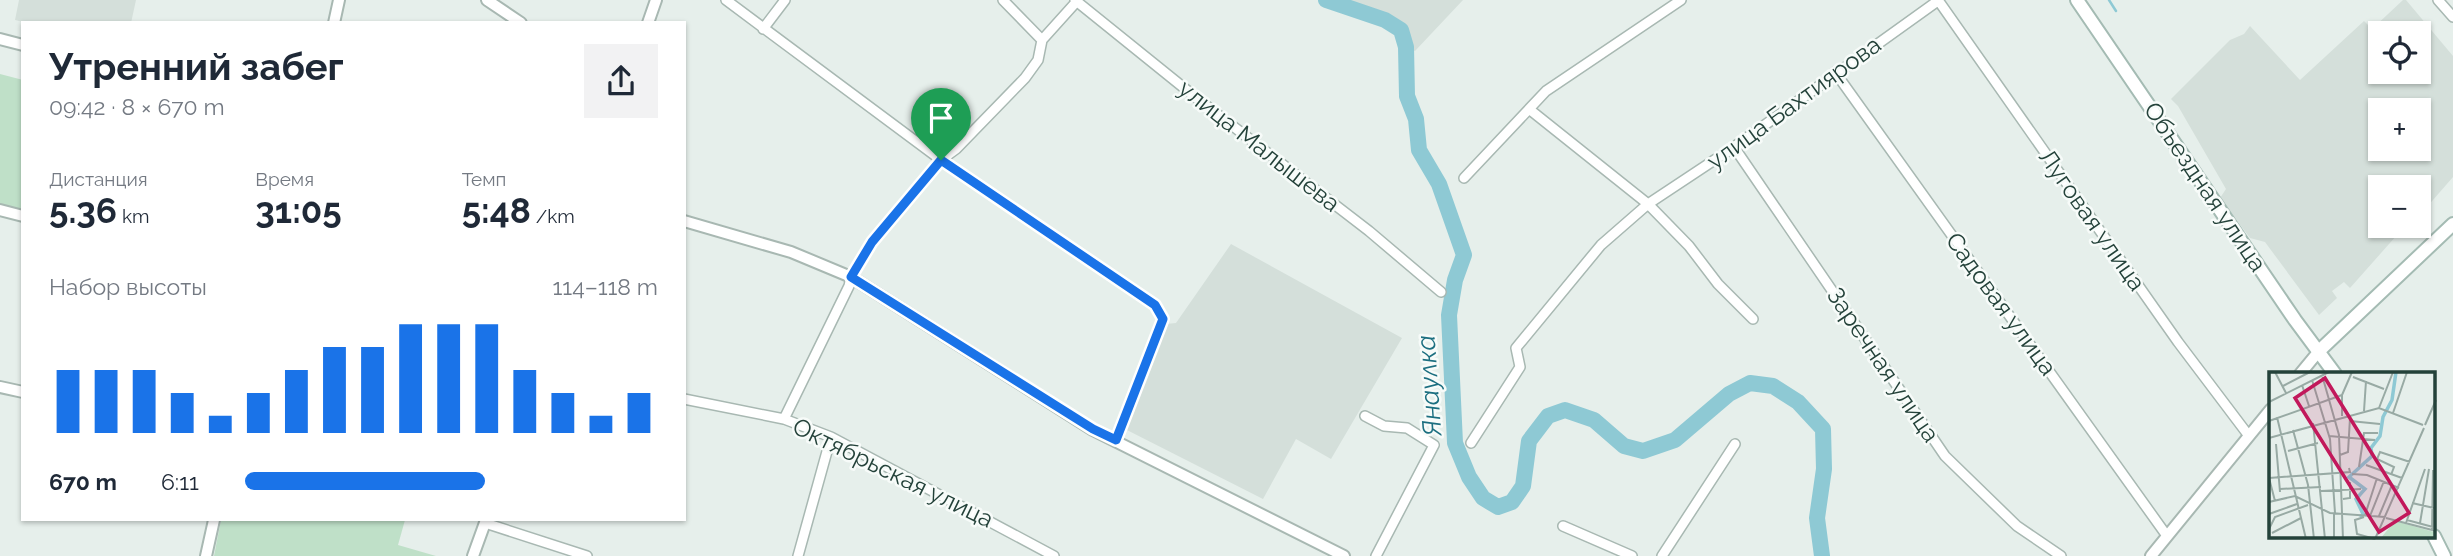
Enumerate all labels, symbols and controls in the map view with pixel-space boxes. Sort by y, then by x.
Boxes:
map controls [2368,21,2431,238]
button: locate [2368,21,2431,84]
street label: улица Бахтиярова [1701,30,1886,175]
text: Утренний забег [49,44,344,89]
button: share [584,44,658,118]
street label: улица Малышева [1173,73,1346,218]
pin [911,88,971,160]
text: 09:42 · 8 × 670 m [49,93,225,120]
street label: Объездная улица [2138,97,2273,277]
button: + [2368,98,2431,161]
icon: arrive [922,99,960,137]
street label: Луговая улица [2033,143,2152,296]
text: Дистанция [49,168,148,190]
text: Время [255,168,314,190]
text: Темп [462,168,506,190]
button: − [2368,175,2431,238]
text: 5.36 [49,190,117,231]
text: 31:05 [255,190,342,231]
text: 5:48 [462,190,531,231]
text: km [117,205,149,227]
text: /km [531,205,575,227]
street label: Садовая улица [1940,227,2063,381]
text: Набор высоты [49,273,207,300]
text: 114–118 m [553,273,658,300]
street label: Заречная улица [1821,282,1946,448]
water label: Янаулка [1410,334,1448,438]
inset map [2269,372,2436,538]
street label: Октябрьская улица [788,411,998,534]
text: 670 m [49,468,117,495]
text: 6:11 [161,468,199,495]

